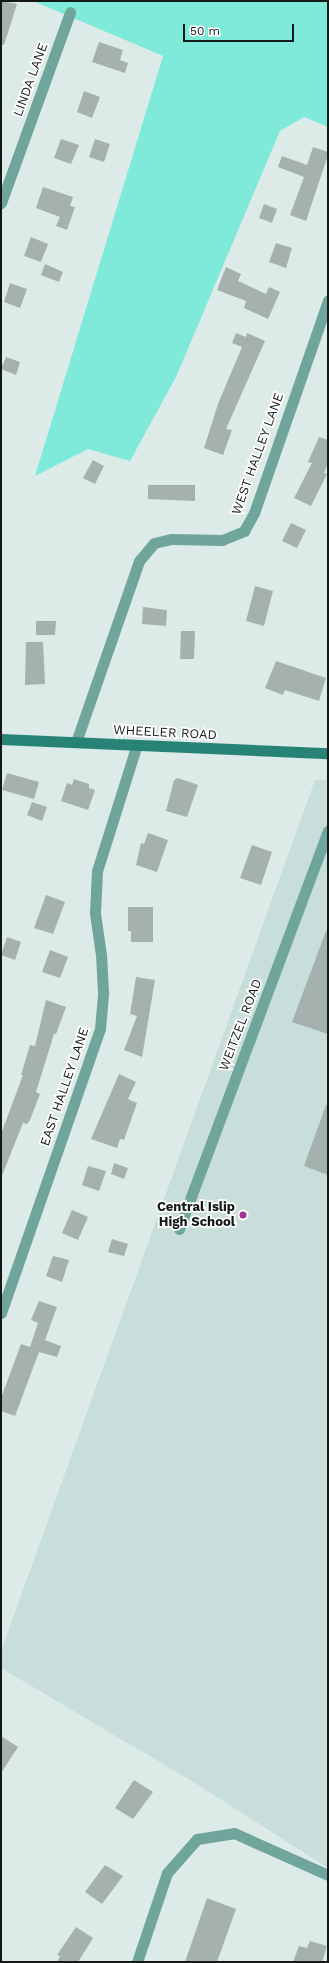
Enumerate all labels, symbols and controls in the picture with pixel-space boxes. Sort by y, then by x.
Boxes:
scale bar [185,16,296,42]
text: 50 m [190,24,220,38]
street label: LINDA LANE [10,41,52,119]
street label: WEST HALLEY LANE [229,391,287,517]
street label: WHEELER ROAD [113,722,217,744]
street label: WEITZEL ROAD [216,977,266,1073]
street label: EAST HALLEY LANE [37,1025,93,1149]
place label: Central Islip High School [157,1200,235,1231]
marker: Central Islip High School [238,1210,248,1220]

